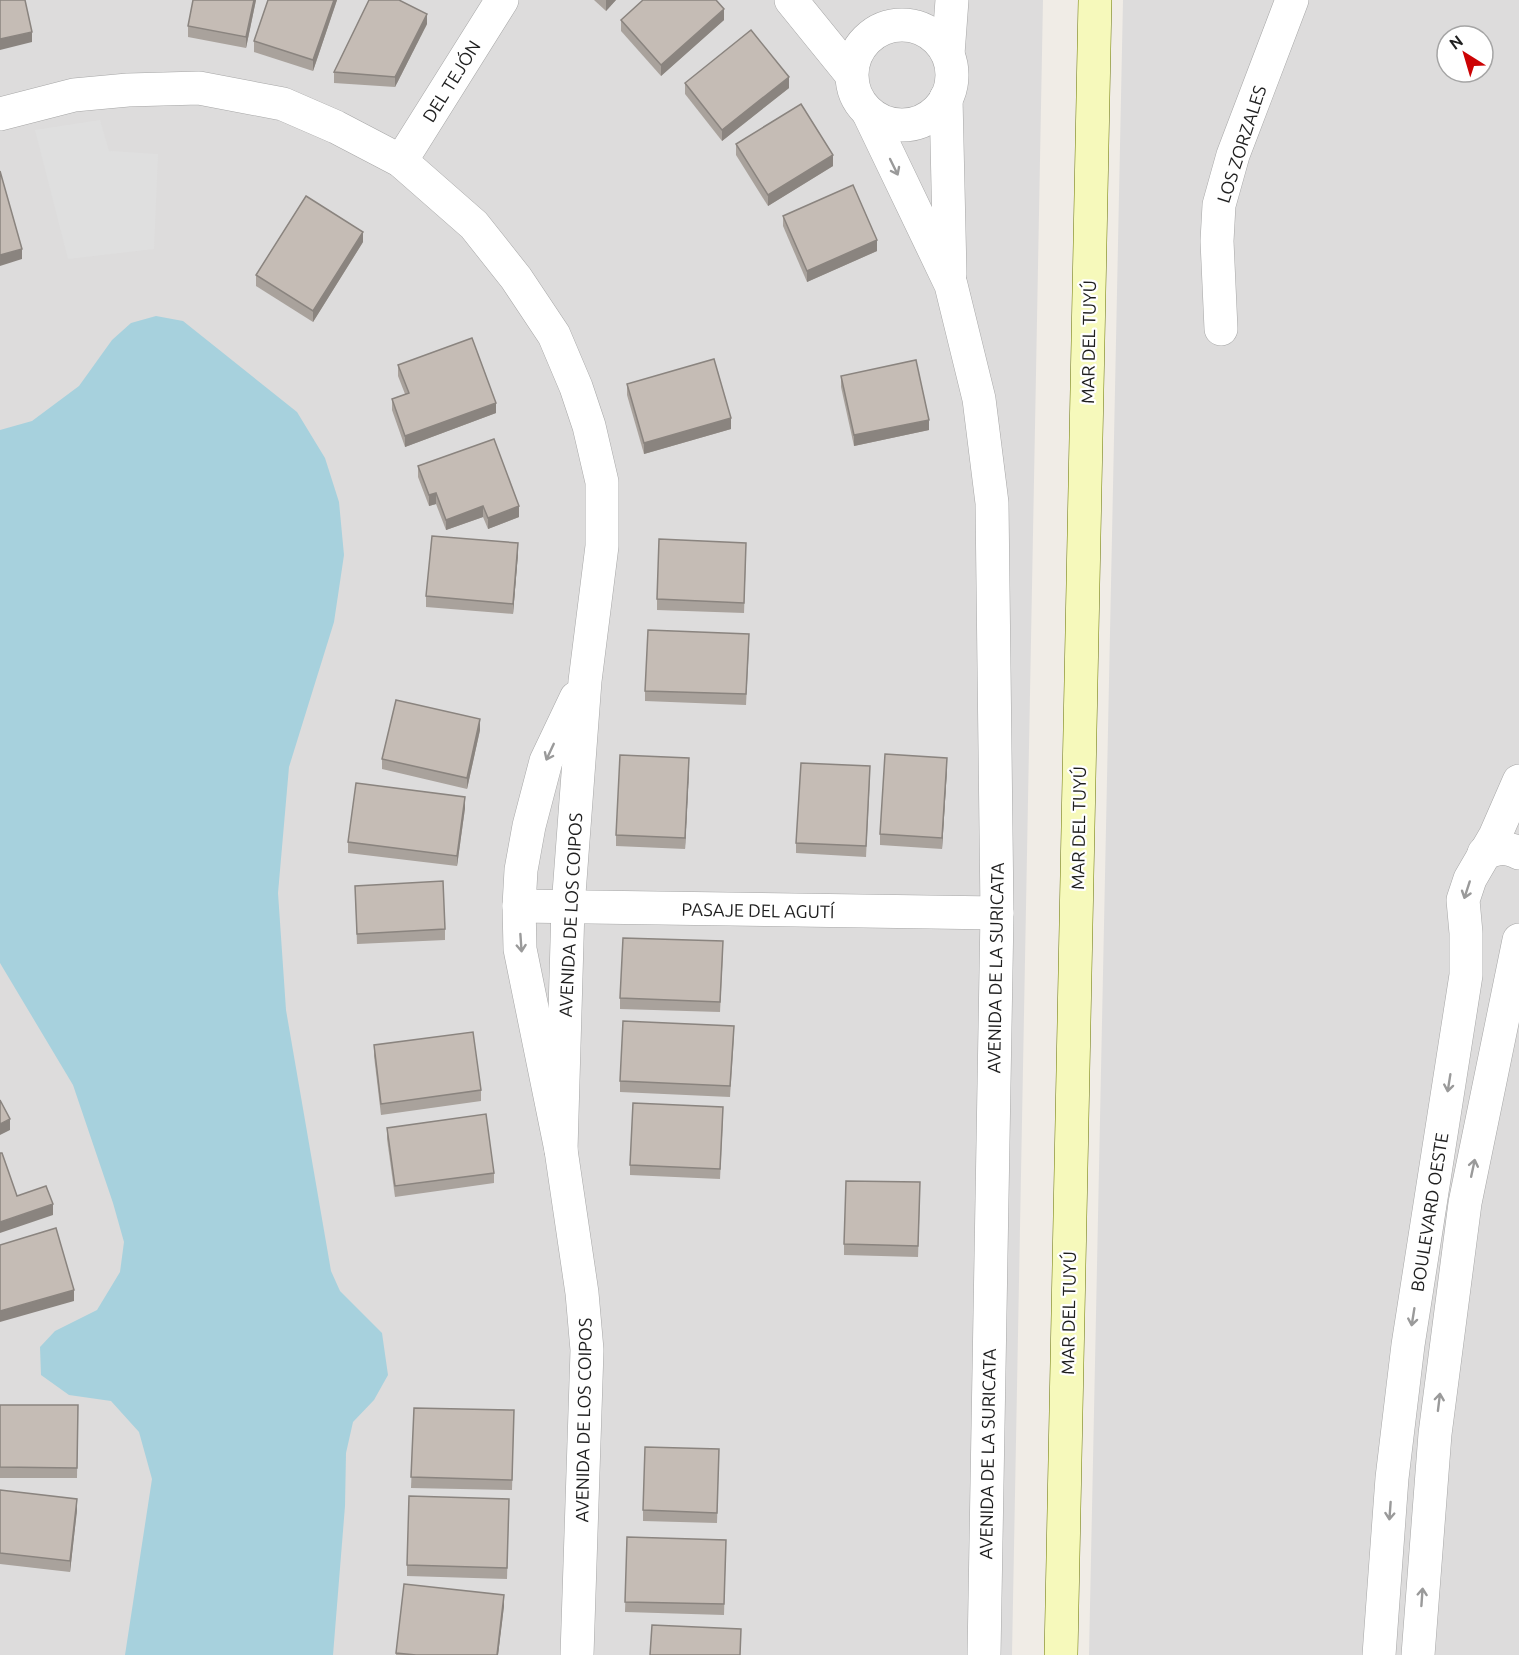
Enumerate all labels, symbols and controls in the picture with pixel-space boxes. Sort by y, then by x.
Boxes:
north arrow [1435,24,1495,84]
text: N [1446,31,1466,53]
street label: DEL TEJÓN [417,36,484,125]
street label: LOS ZORZALES [1213,83,1269,205]
one-way arrow [889,158,901,176]
street label: MAR DEL TUYÚ [1076,280,1099,404]
one-way arrow [544,743,556,761]
street label: MAR DEL TUYÚ [1066,766,1089,890]
street label: AVENIDA DE LOS COIPOS [555,812,585,1018]
street label: AVENIDA DE LA SURICATA [983,862,1007,1074]
one-way arrow [1460,880,1471,899]
street label: PASAJE DEL AGUTÍ [681,898,835,921]
one-way arrow [515,933,526,953]
one-way arrow [1443,1073,1454,1092]
street label: BOULEVARD OESTE [1407,1131,1451,1293]
one-way arrow [1467,1159,1479,1178]
street label: MAR DEL TUYÚ [1056,1251,1079,1375]
one-way arrow [1407,1307,1418,1327]
street label: AVENIDA DE LOS COIPOS [571,1317,595,1523]
street label: AVENIDA DE LA SURICATA [975,1348,999,1560]
one-way arrow [1434,1393,1445,1413]
one-way arrow [1384,1500,1395,1520]
one-way arrow [1416,1587,1427,1607]

